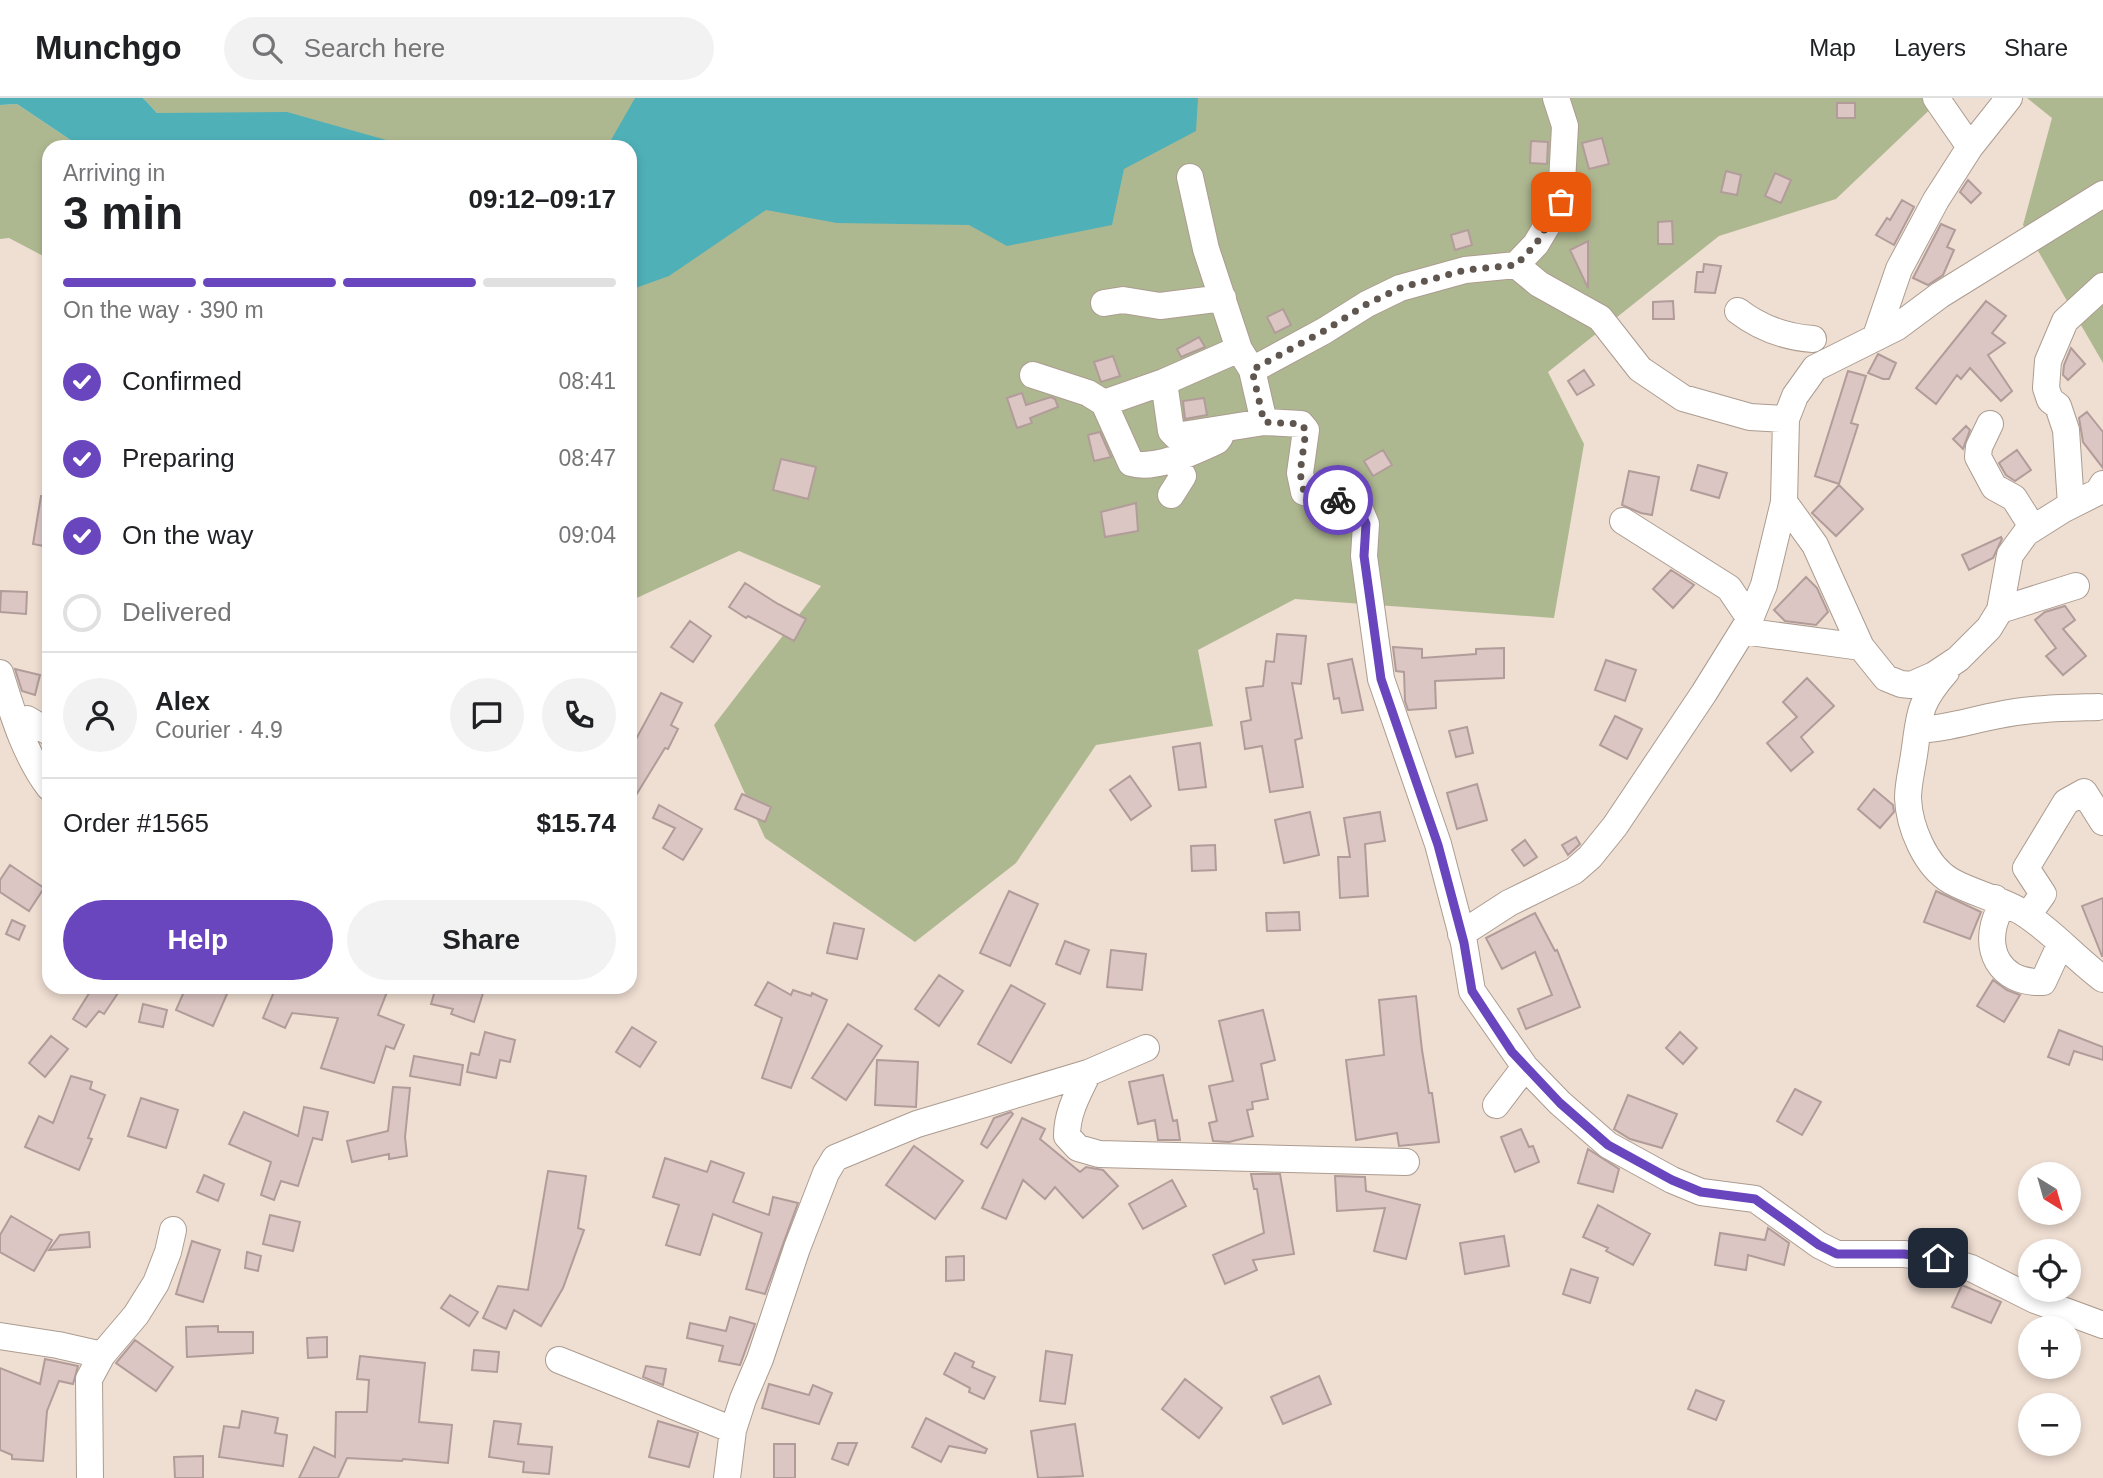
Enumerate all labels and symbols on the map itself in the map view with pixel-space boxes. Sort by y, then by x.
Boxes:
pin [1531,172,1591,232]
courier [1303,465,1373,535]
north arrow [2018,1162,2081,1225]
pin [1908,1228,1968,1288]

